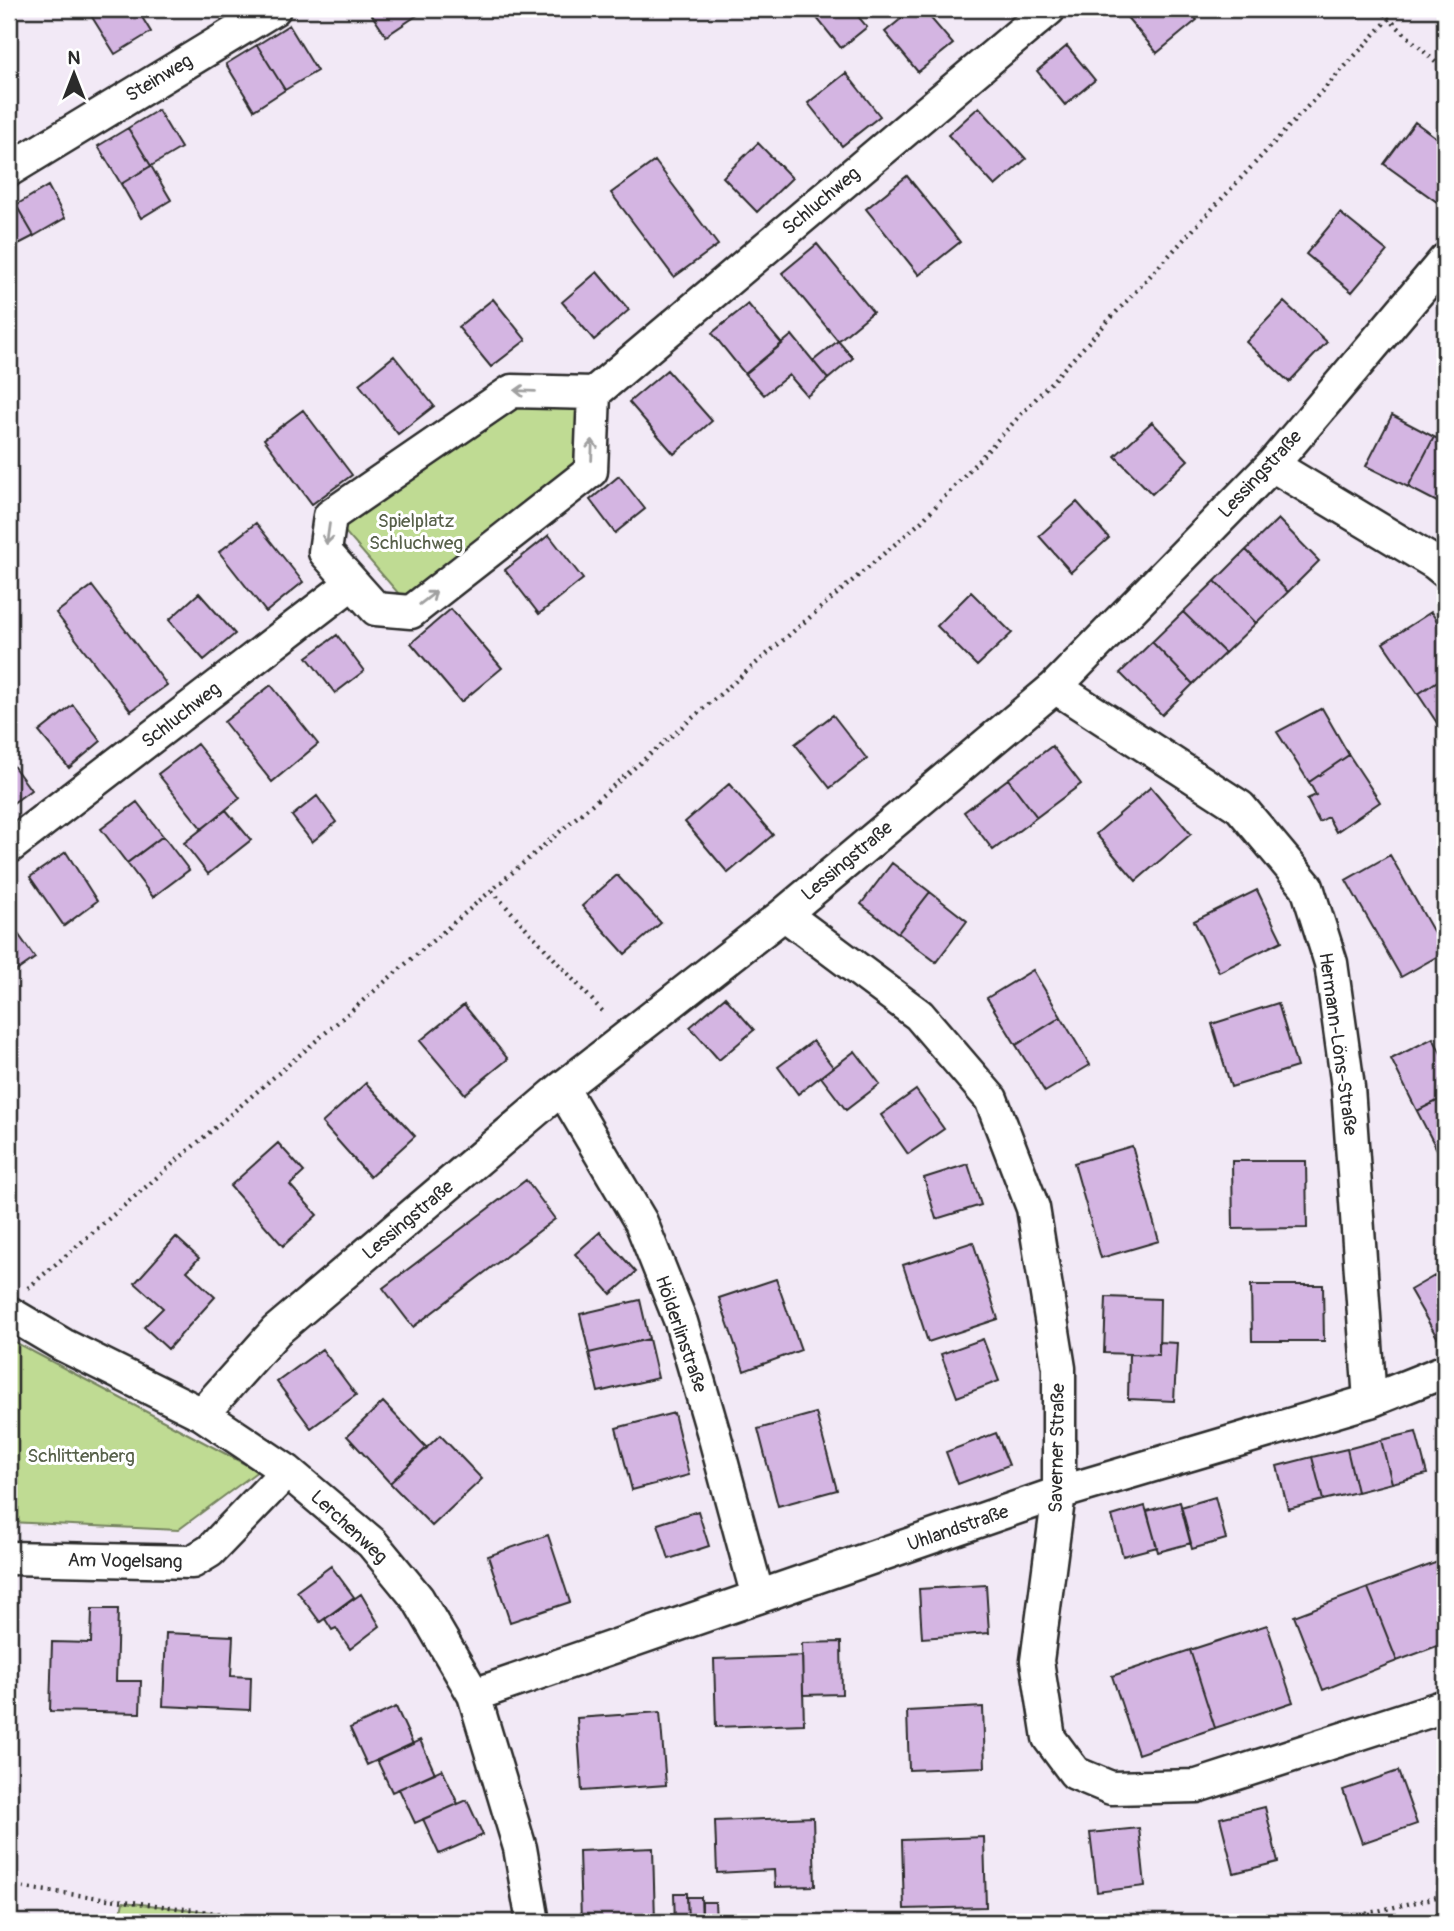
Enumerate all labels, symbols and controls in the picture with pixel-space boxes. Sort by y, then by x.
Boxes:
north arrow [38,38,108,108]
text: N [68,46,81,70]
street label: Steinweg [121,49,197,107]
street label: Schluchweg [777,162,865,240]
one-way arrow [514,384,537,398]
street label: Lessingstraße [1213,424,1307,523]
one-way arrow [585,439,598,462]
park label: Spielplatz Schluchweg [369,509,463,555]
one-way arrow [321,522,334,544]
one-way arrow [419,591,437,606]
street label: Schluchweg [137,677,225,753]
street label: Lessingstraße [796,815,898,906]
street label: Hermann-Löns-Straße [1313,951,1363,1138]
street label: Lessingstraße [357,1174,459,1265]
street label: Hölderlinstraße [650,1272,712,1396]
street label: Saverner Straße [1044,1382,1070,1513]
park label: Schlittenberg [27,1444,135,1468]
street label: Lerchenweg [305,1485,393,1569]
street label: Uhlandstraße [904,1499,1013,1557]
street label: Am Vogelsang [67,1548,183,1574]

